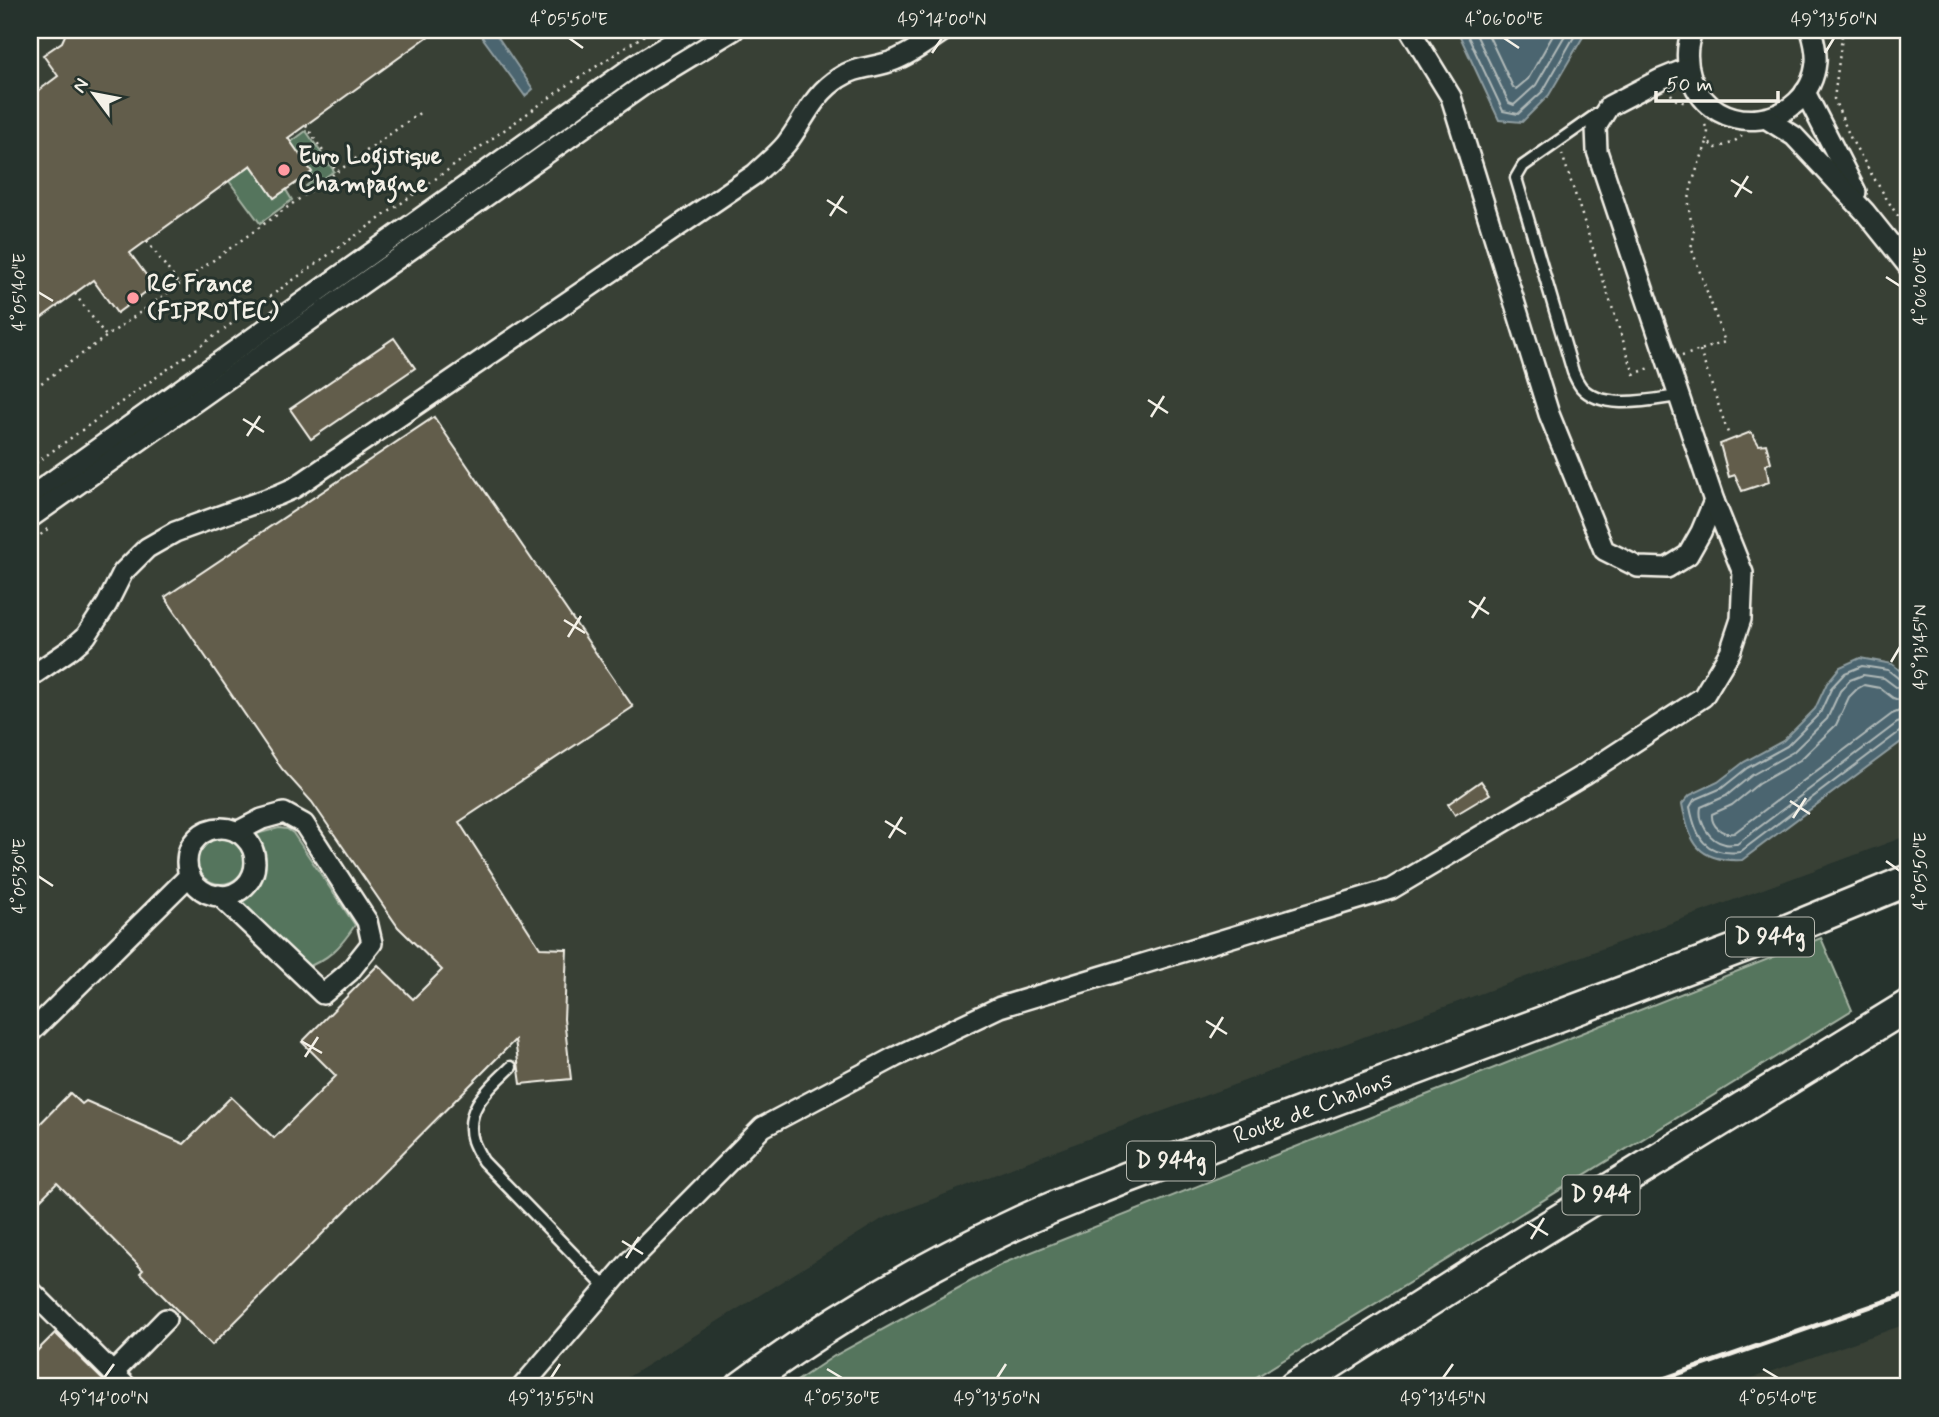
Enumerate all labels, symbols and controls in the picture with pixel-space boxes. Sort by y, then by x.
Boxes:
text: 4°05'50"E [530,8,608,32]
text: 49°14'00"N [898,8,986,32]
text: 4°06'00"E [1465,8,1543,32]
text: 49°13'50"N [1791,8,1877,32]
north arrow [60,60,130,130]
scale bar [1656,60,1778,104]
text: 50 m [1666,71,1713,99]
text: N [67,74,95,98]
place label: Euro Logistique Champagne [298,141,443,203]
marker: Euro Logistique Champagne [276,162,292,178]
text: 4°06'00"E [1909,247,1933,325]
text: 4°05'40"E [8,253,32,331]
place label: RG France (FIPROTEC) [147,269,279,328]
marker: RG France (FIPROTEC) [125,290,141,306]
text: 49°13'45"N [1909,604,1933,690]
text: 4°05'50"E [1909,832,1933,910]
text: 4°05'30"E [8,838,32,914]
road number: D 944g [1726,918,1814,956]
street label: Route de Chalons [1229,1064,1397,1152]
road number: D 944g [1127,1142,1215,1180]
road number: D 944 [1562,1176,1640,1214]
text: 49°14'00"N [60,1387,148,1411]
text: 49°13'55"N [508,1387,594,1411]
text: 4°05'30"E [804,1387,880,1411]
text: 49°13'50"N [954,1387,1040,1411]
text: 49°13'45"N [1400,1387,1486,1411]
text: 4°05'40"E [1739,1387,1817,1411]

